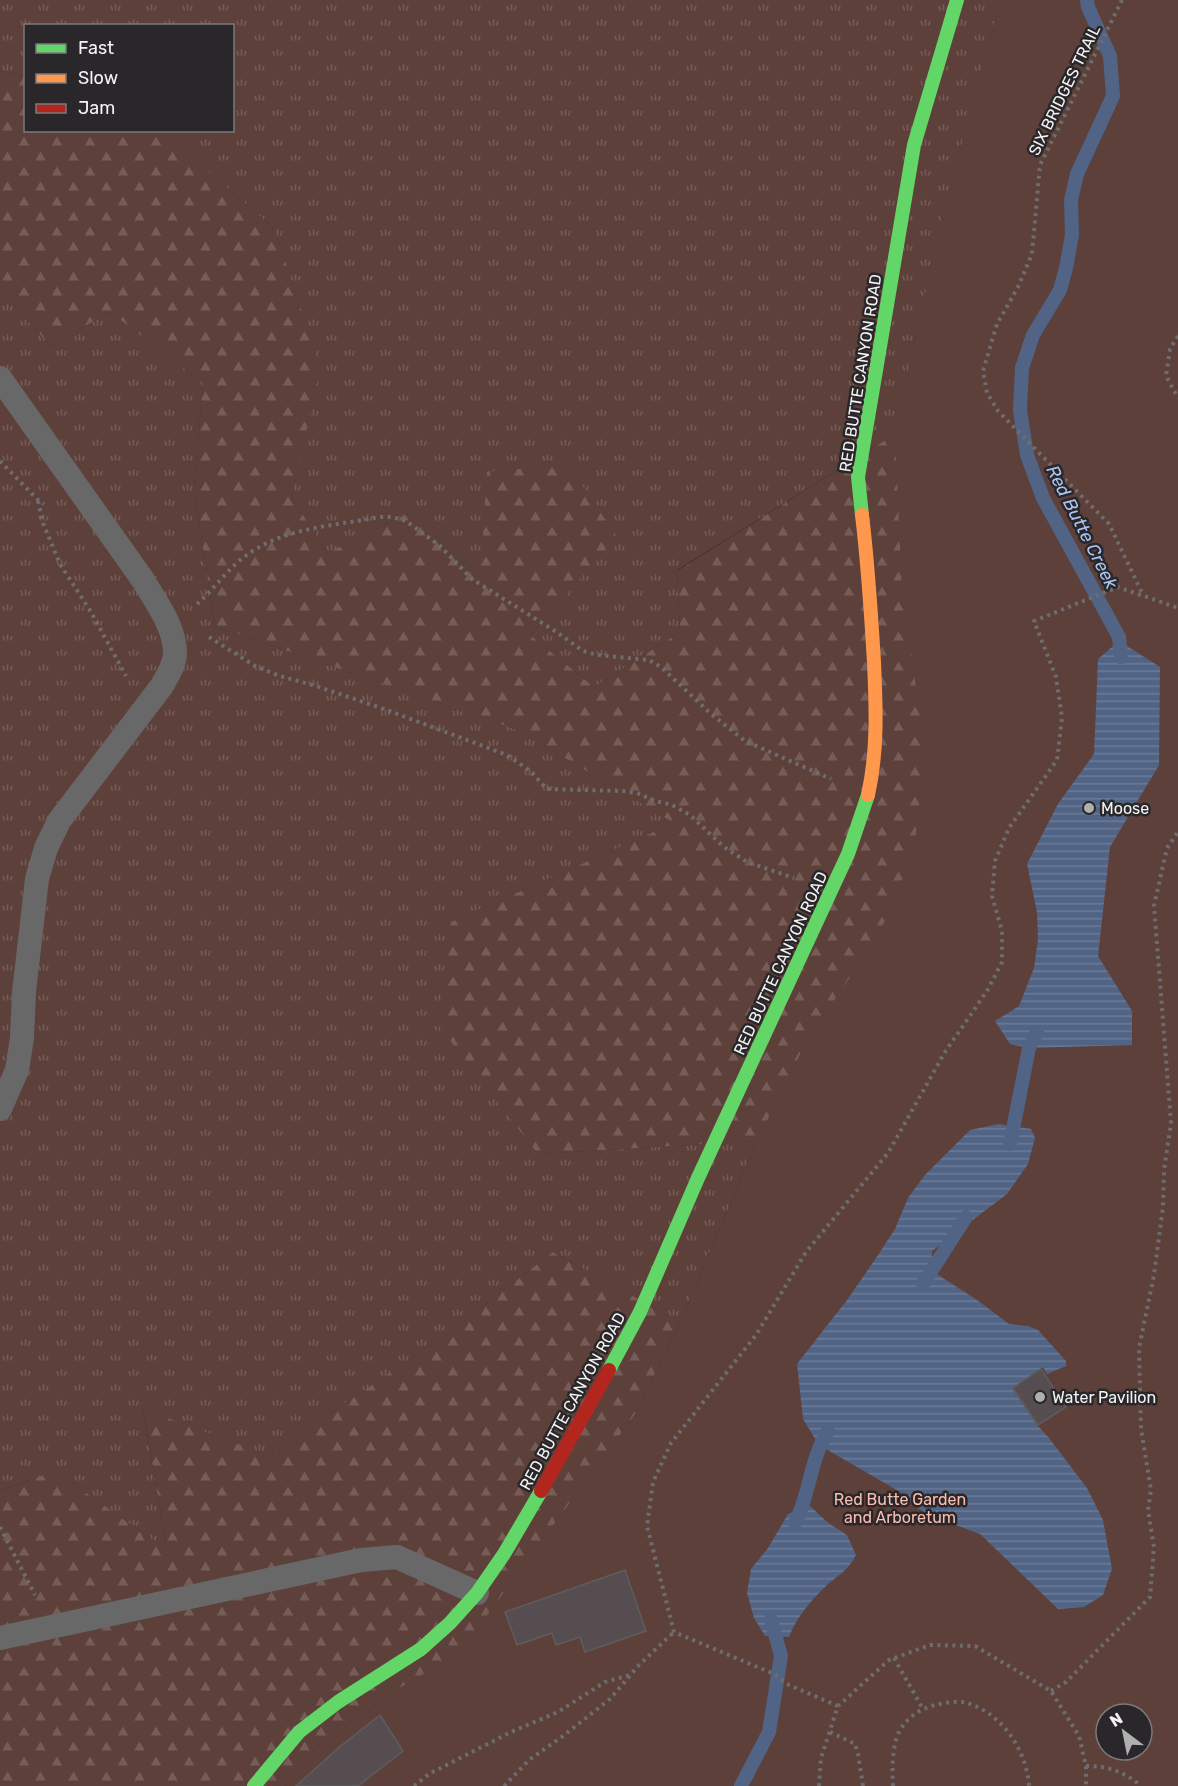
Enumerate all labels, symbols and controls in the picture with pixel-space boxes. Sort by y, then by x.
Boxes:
street label: SIX BRIDGES TRAIL [1025,22,1104,159]
legend [24,24,234,132]
text: Fast [78,37,114,59]
text: Slow [78,67,118,89]
text: Jam [78,97,115,119]
street label: RED BUTTE CANYON ROAD [835,273,886,473]
water label: Red Butte Creek [1041,461,1123,593]
place label: Moose [1101,799,1149,818]
marker: Moose [1082,801,1096,815]
street label: RED BUTTE CANYON ROAD [730,869,831,1058]
street label: RED BUTTE CANYON ROAD [516,1309,629,1493]
place label: Water Pavilion [1052,1388,1156,1407]
marker: Water Pavilion [1033,1390,1047,1404]
park label: Red Butte Garden and Arboretum [834,1490,966,1527]
north arrow [1094,1702,1154,1762]
text: N [1106,1709,1126,1731]

